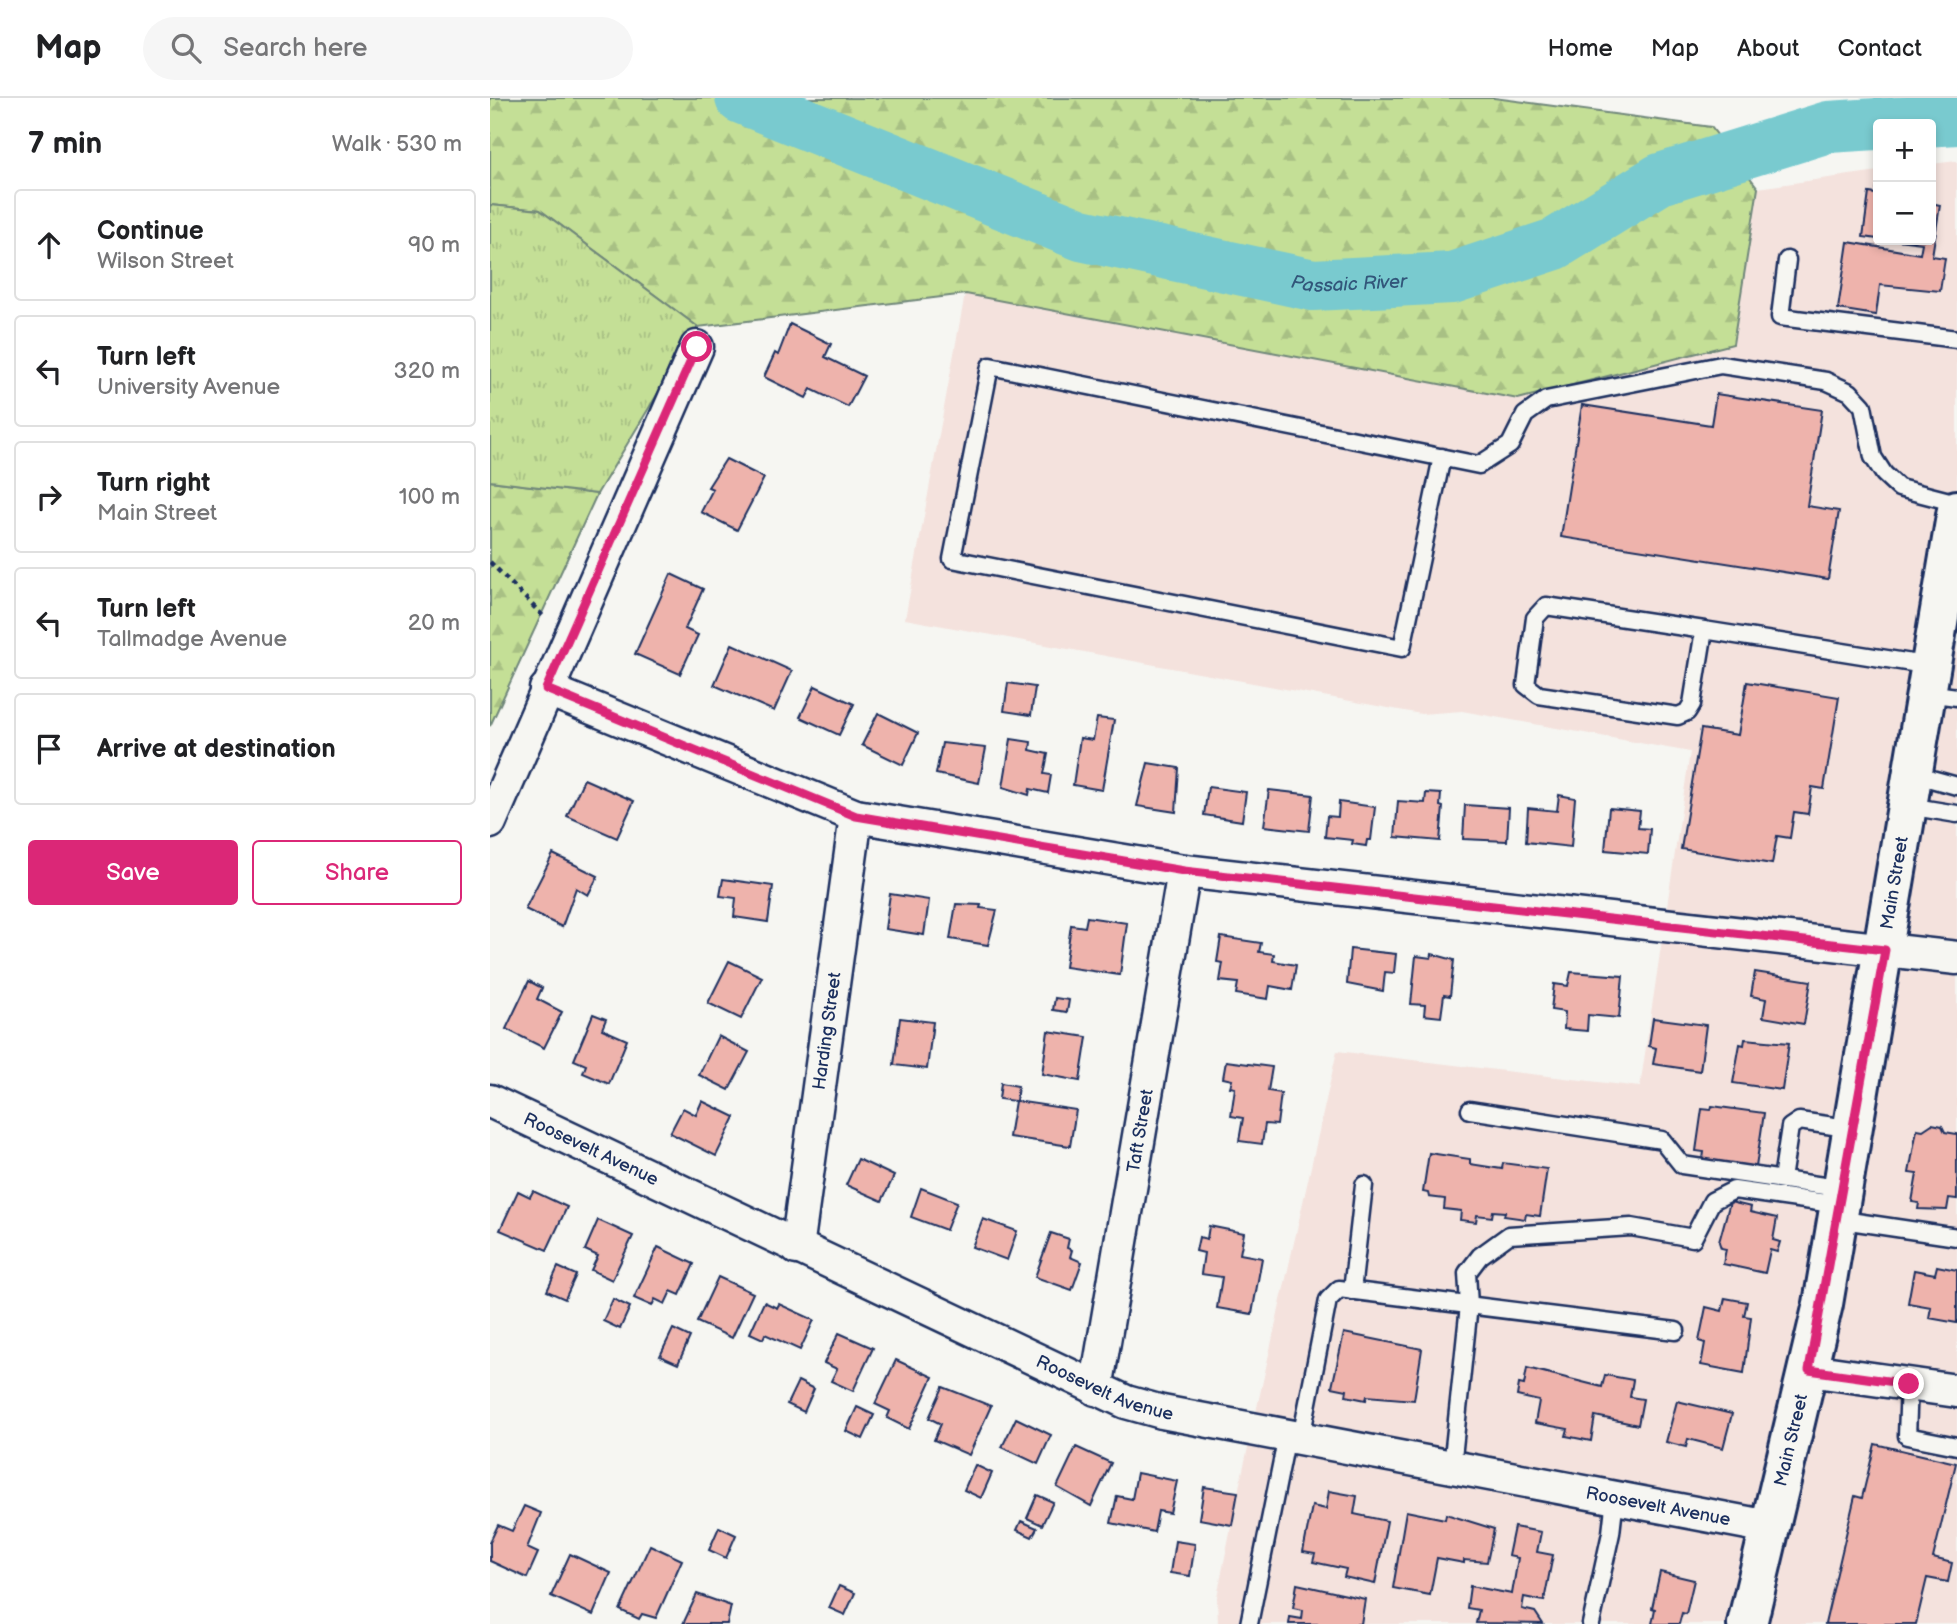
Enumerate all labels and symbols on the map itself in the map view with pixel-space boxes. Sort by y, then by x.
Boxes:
water label: Passaic River [1289,270,1409,298]
route start [681,331,712,362]
street label: Main Street [1876,834,1913,931]
street label: Harding Street [809,970,846,1091]
street label: Taft Street [1123,1087,1158,1174]
street label: Roosevelt Avenue [520,1108,662,1190]
street label: Roosevelt Avenue [1033,1351,1175,1425]
route end [1893,1368,1924,1399]
street label: Main Street [1770,1392,1812,1488]
street label: Roosevelt Avenue [1584,1483,1732,1531]

